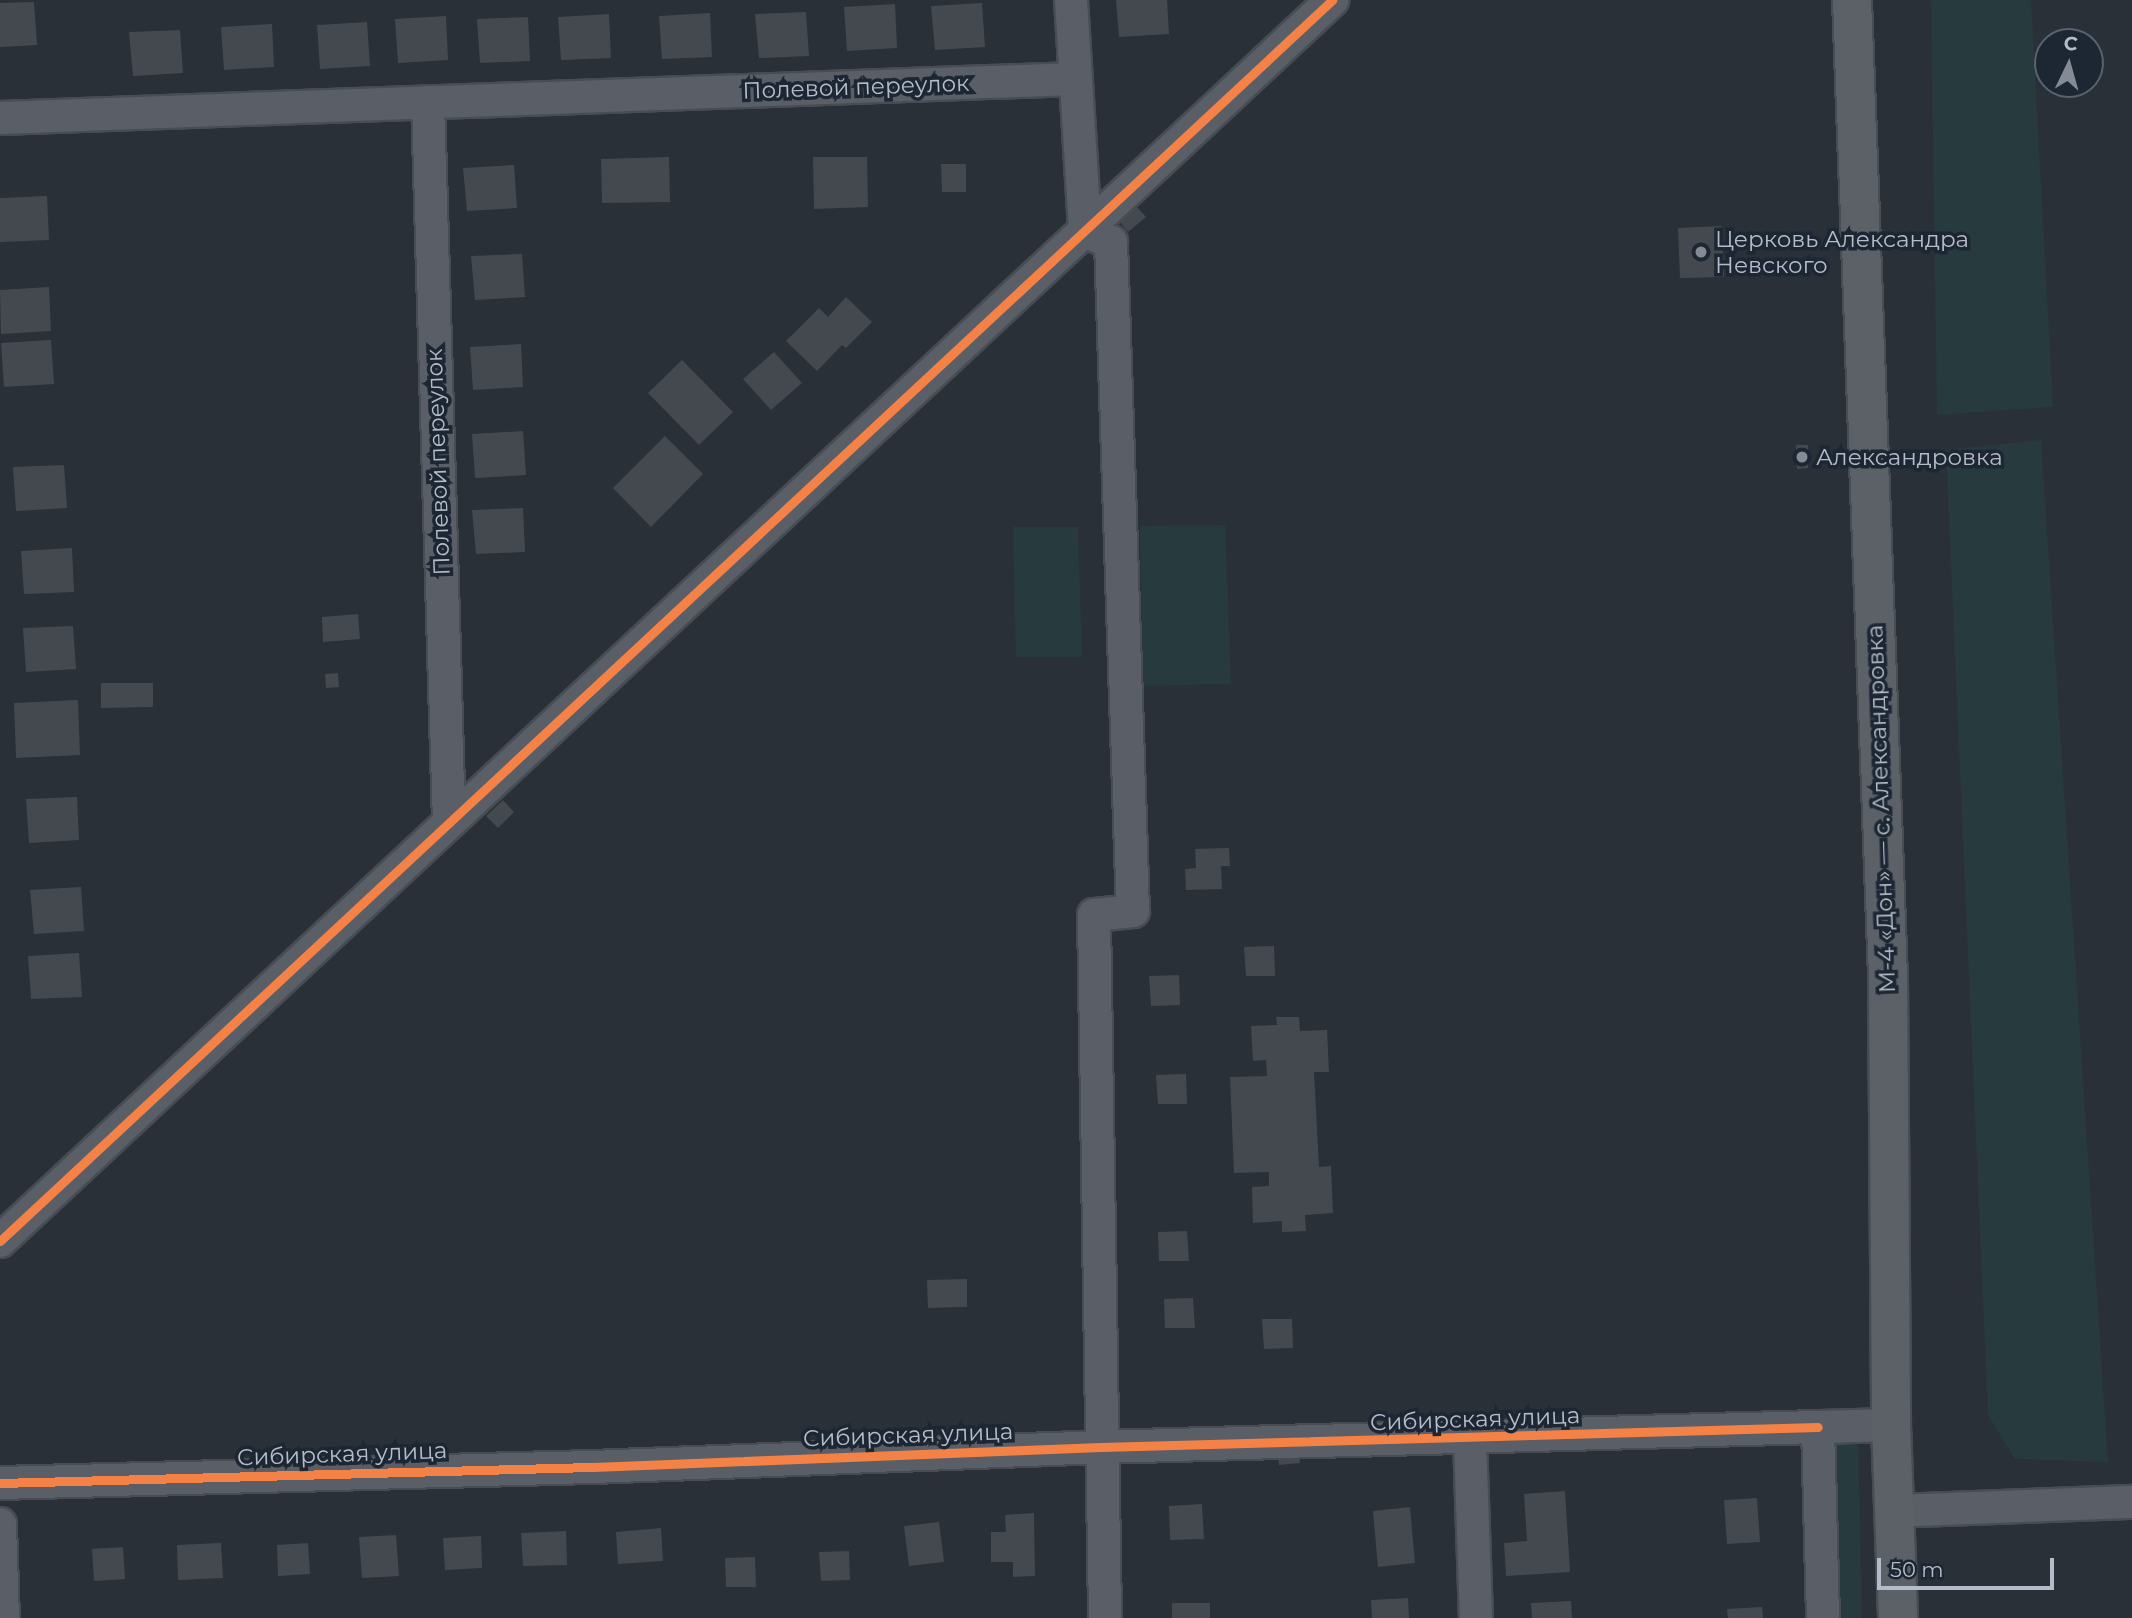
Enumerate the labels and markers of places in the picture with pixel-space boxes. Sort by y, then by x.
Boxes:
place label: Церковь Александра Невского [1715,225,1969,279]
marker: Церковь Александра Невского [1693,244,1709,260]
place label: Александровка [1816,443,2003,471]
marker: Александровка [1794,449,1810,465]

